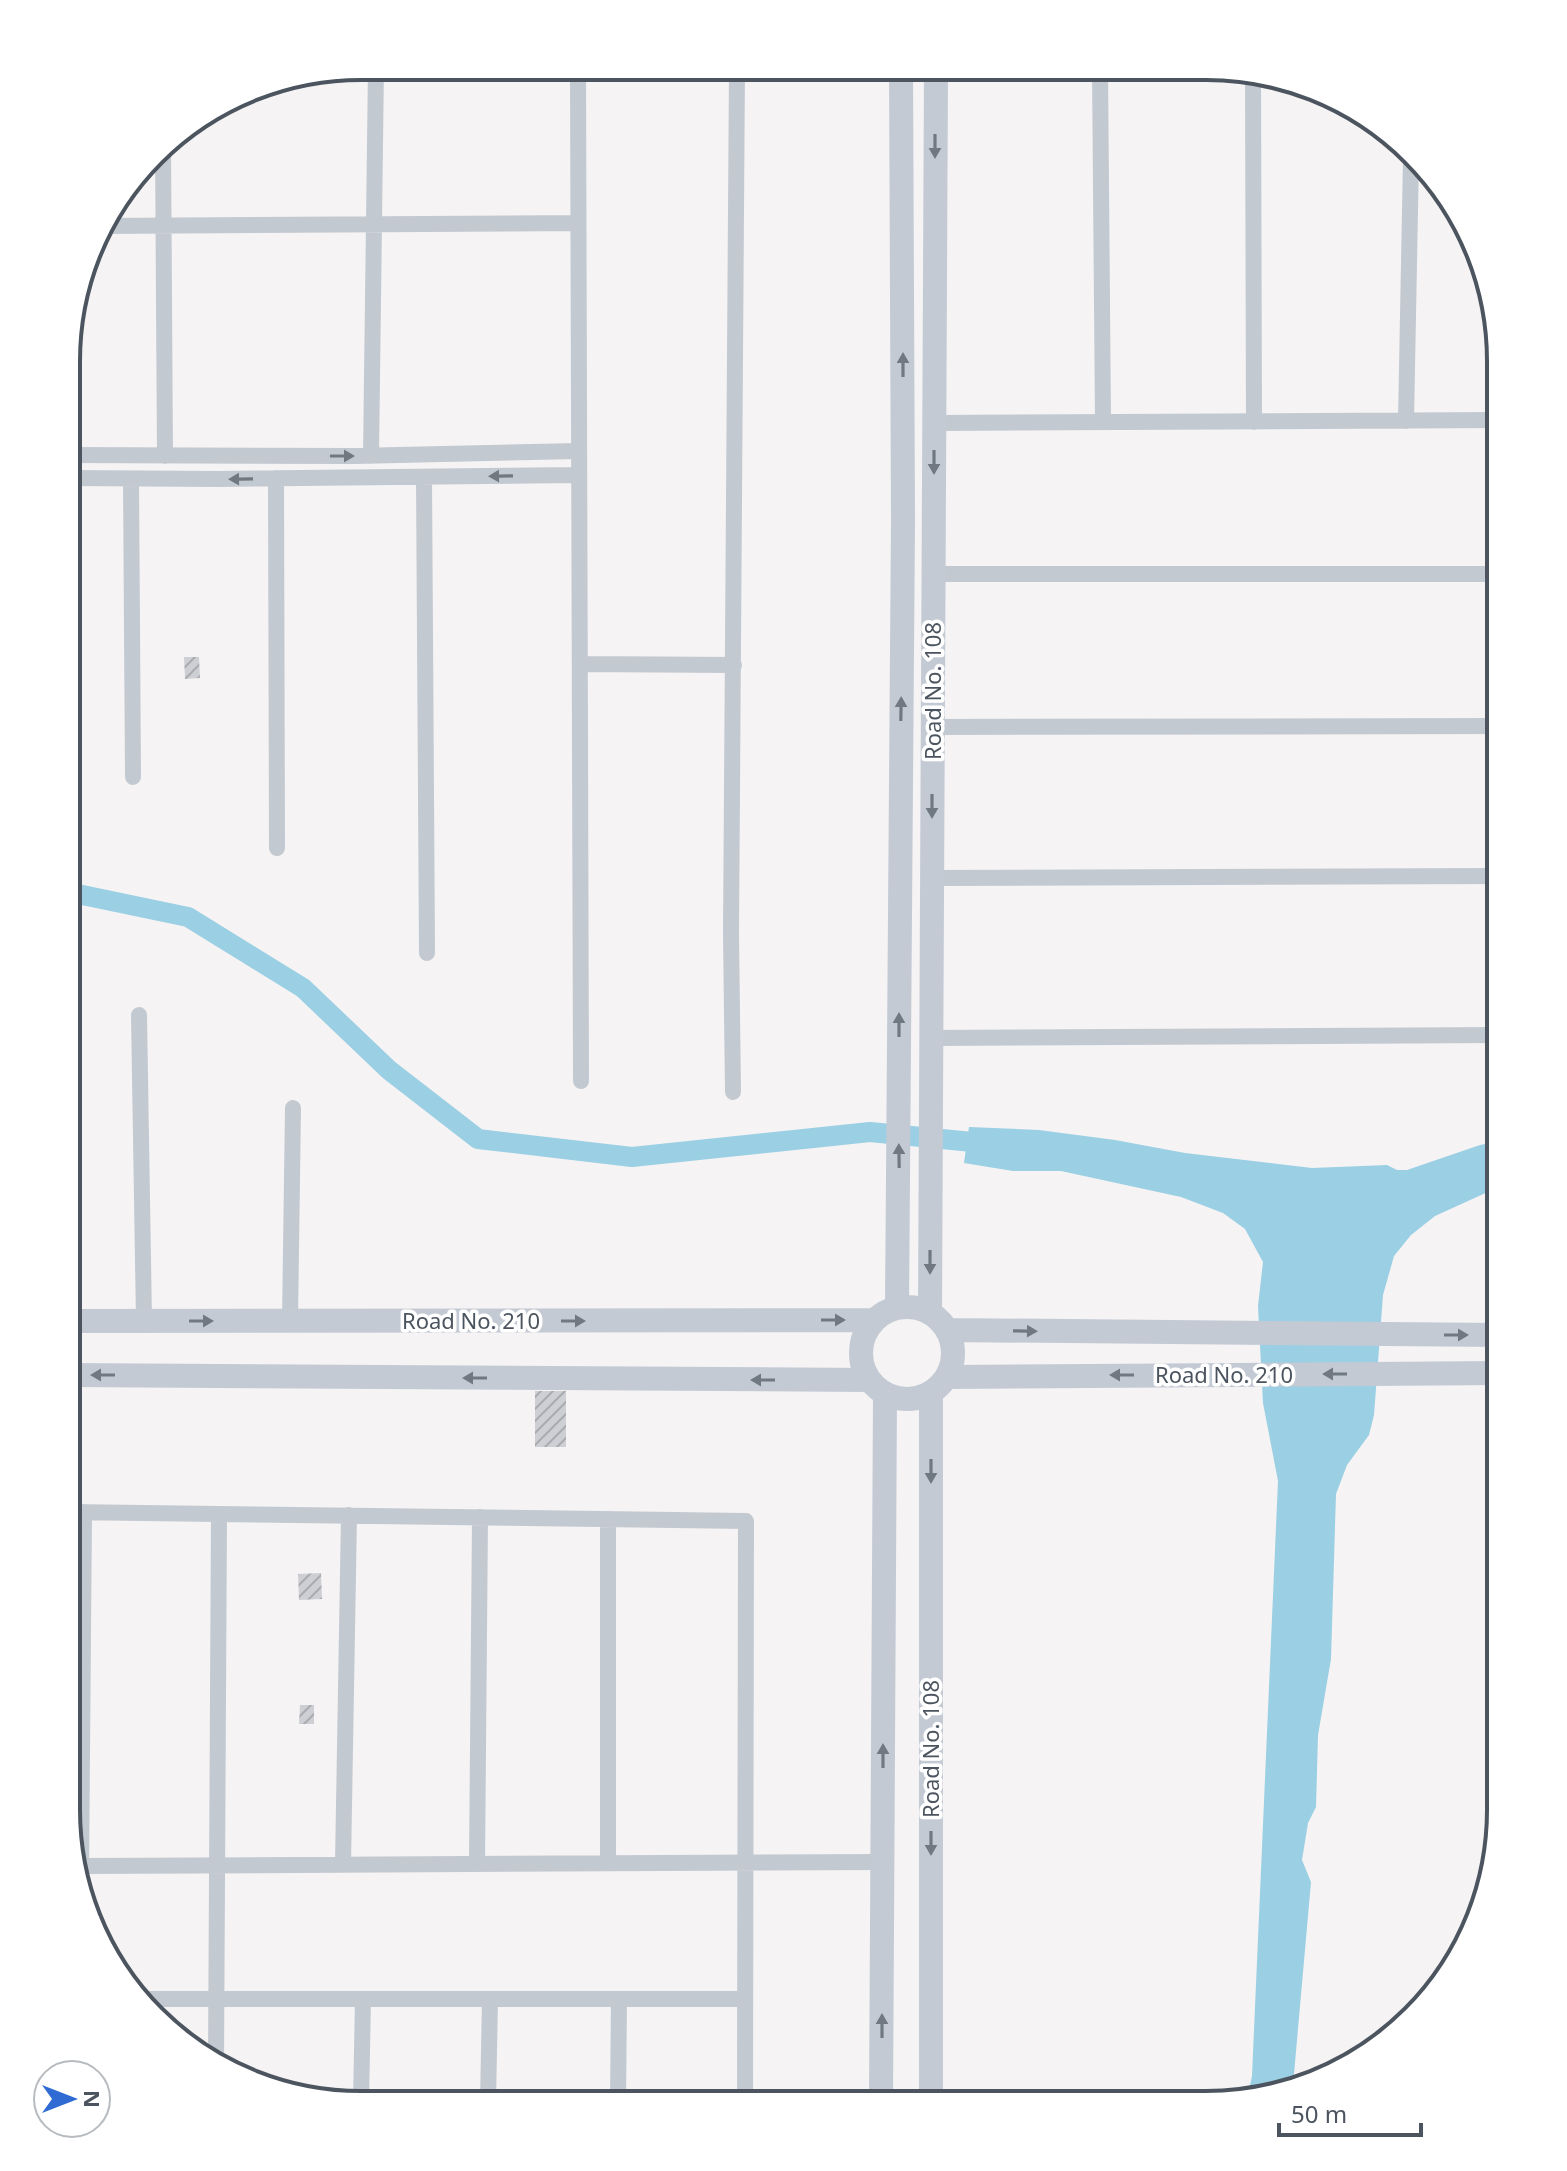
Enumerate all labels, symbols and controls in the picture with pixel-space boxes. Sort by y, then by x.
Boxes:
one-way arrow [929,134,941,159]
one-way arrow [897,352,909,377]
one-way arrow [330,450,355,462]
one-way arrow [928,450,940,475]
one-way arrow [488,469,513,482]
one-way arrow [228,473,253,485]
street label: Road No. 108 [917,622,947,760]
one-way arrow [895,696,908,721]
one-way arrow [926,794,938,819]
one-way arrow [893,1012,905,1037]
one-way arrow [893,1143,905,1168]
one-way arrow [924,1250,936,1275]
street label: Road No. 210 [402,1305,540,1335]
one-way arrow [821,1314,846,1326]
one-way arrow [189,1315,214,1327]
one-way arrow [561,1315,586,1327]
one-way arrow [1013,1325,1038,1337]
one-way arrow [1444,1329,1469,1341]
street label: Road No. 210 [1155,1359,1293,1389]
one-way arrow [1322,1368,1347,1380]
one-way arrow [90,1369,115,1381]
one-way arrow [1109,1369,1134,1381]
one-way arrow [462,1372,487,1384]
one-way arrow [750,1374,775,1386]
one-way arrow [925,1459,937,1484]
street label: Road No. 108 [915,1680,945,1818]
one-way arrow [877,1743,889,1768]
one-way arrow [925,1831,937,1856]
one-way arrow [876,2013,888,2038]
north arrow [32,2059,112,2139]
scale bar [1279,2087,1421,2137]
text: N [78,2090,108,2108]
text: 50 m [1291,2097,1347,2130]

